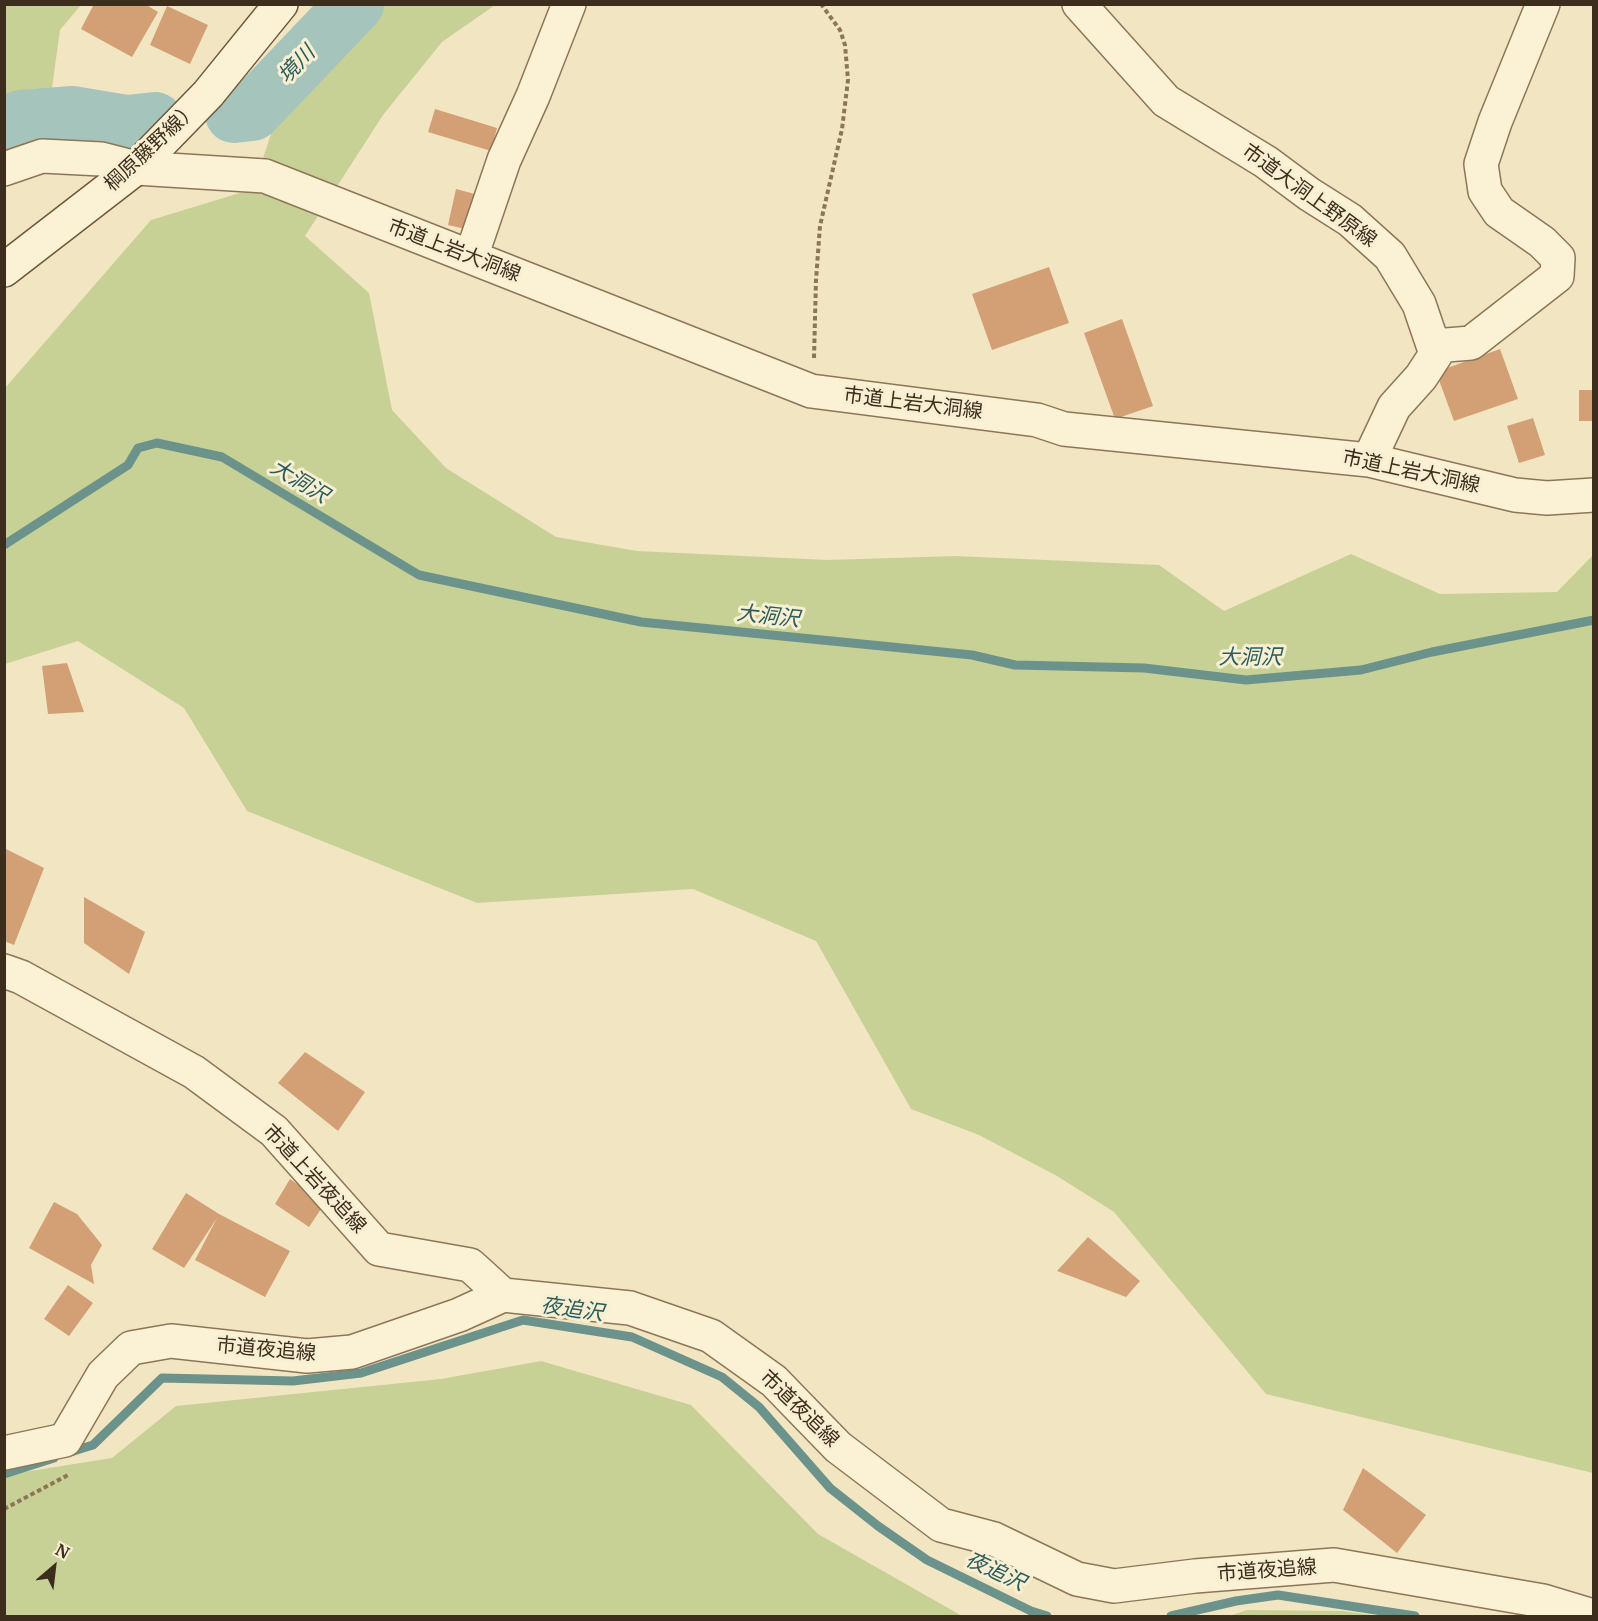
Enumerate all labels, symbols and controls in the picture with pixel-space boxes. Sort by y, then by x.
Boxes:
water label: 境川 [273,41,321,89]
street label: 棡原藤野線） [100,97,204,197]
street label: 市道大洞上野原線 [1237,139,1381,253]
street label: 市道上岩大洞線 [384,215,524,287]
street label: 市道上岩大洞線 [842,384,984,424]
street label: 市道上岩大洞線 [1340,446,1482,498]
water label: 大洞沢 [266,455,332,509]
water label: 大洞沢 [735,601,801,633]
water label: 大洞沢 [1219,645,1281,671]
street label: 市道上岩夜追線 [257,1120,371,1238]
water label: 夜追沢 [539,1293,605,1327]
street label: 市道夜追線 [215,1334,317,1366]
street label: 市道夜追線 [755,1366,843,1452]
north arrow [24,1537,84,1597]
text: N [52,1539,73,1563]
water label: 夜追沢 [961,1547,1029,1597]
street label: 市道夜追線 [1216,1556,1318,1586]

